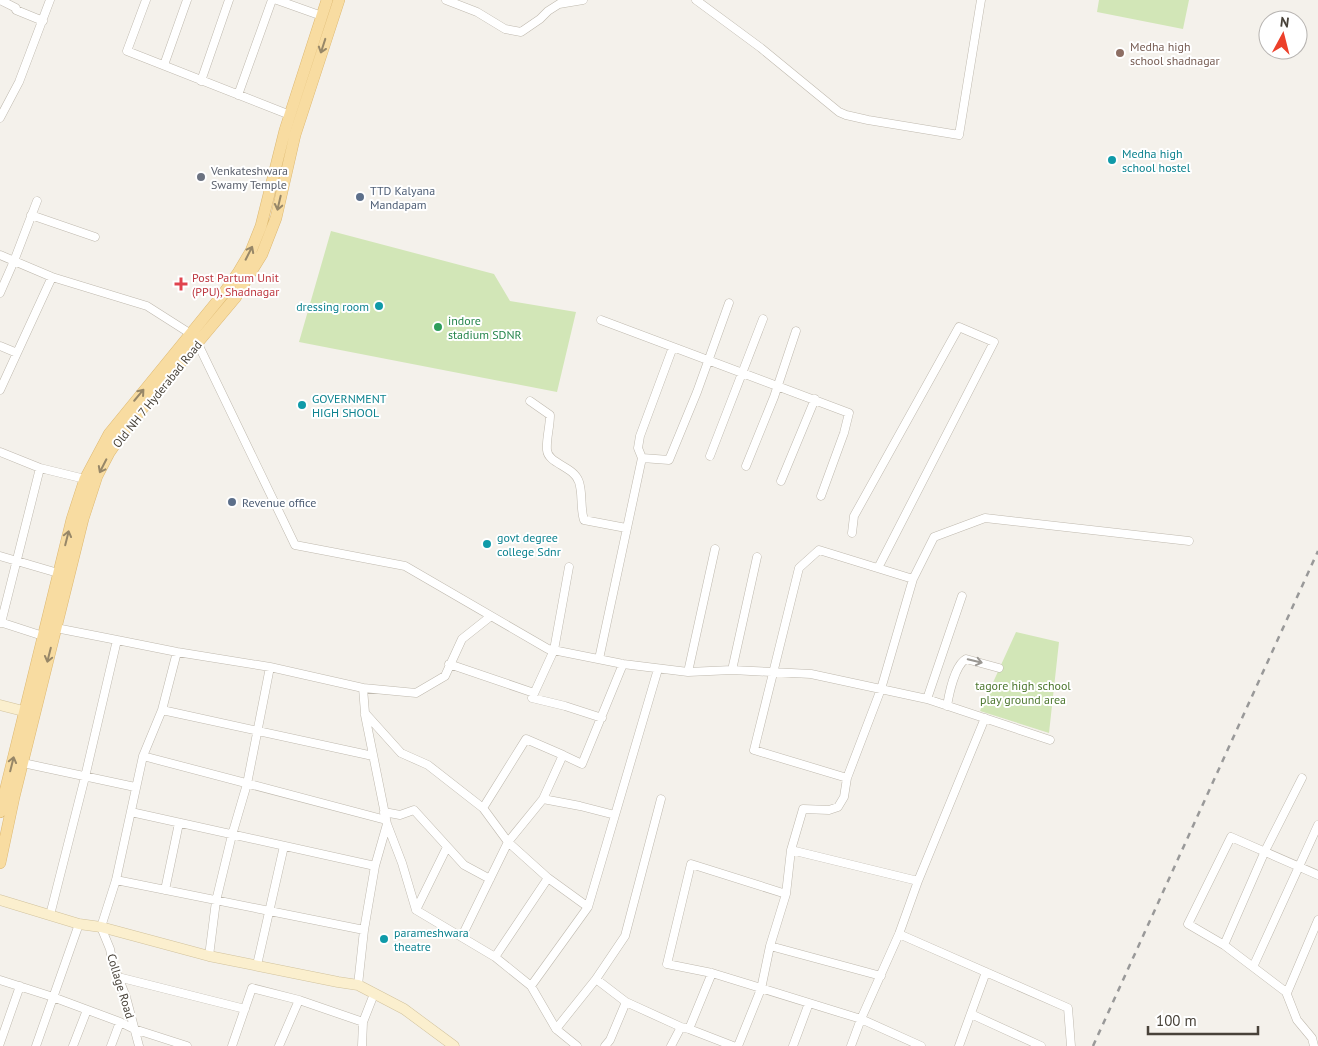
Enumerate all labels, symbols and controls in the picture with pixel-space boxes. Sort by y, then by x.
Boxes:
north arrow [1258,10,1308,60]
text: N [1279,13,1290,32]
one-way arrow [318,38,328,54]
place label: Medha high school shadnagar [1130,39,1220,68]
marker: Medha high school shadnagar [1114,47,1126,59]
place label: Medha high school hostel [1122,146,1191,175]
marker: Medha high school hostel [1106,154,1118,166]
place label: Venkateshwara Swamy Temple [210,163,288,192]
marker: Venkateshwara Swamy Temple [195,171,207,183]
place label: TTD Kalyana Mandapam [370,183,435,212]
marker: TTD Kalyana Mandapam [354,191,366,203]
one-way arrow [274,194,283,210]
one-way arrow [245,246,254,261]
place label: Post Partum Unit (PPU), Shadnagar [192,270,279,299]
marker: Post Partum Unit (PPU), Shadnagar [174,277,188,291]
place label: dressing room [296,299,369,314]
marker: dressing room [373,300,385,312]
place label: indore stadium SDNR [448,313,522,342]
marker: indore stadium SDNR [432,321,444,333]
street label: Old NH 7 Hyderabad Road [109,337,205,451]
one-way arrow [134,389,145,402]
place label: GOVERNMENT HIGH SHOOL [312,391,387,420]
marker: GOVERNMENT HIGH SHOOL [296,399,308,411]
one-way arrow [98,458,108,473]
place label: Revenue office [242,495,316,510]
marker: Revenue office [226,496,238,508]
place label: govt degree college Sdnr [497,530,561,559]
one-way arrow [63,531,72,547]
marker: govt degree college Sdnr [481,538,493,550]
one-way arrow [44,647,54,663]
one-way arrow [966,657,982,667]
park label: tagore high school play ground area [975,678,1071,707]
one-way arrow [8,757,17,773]
place label: parameshwara theatre [394,925,469,954]
marker: parameshwara theatre [378,933,390,945]
street label: Collage Road [104,952,138,1020]
scale bar [1148,1004,1258,1036]
text: 100 m [1156,1011,1197,1030]

